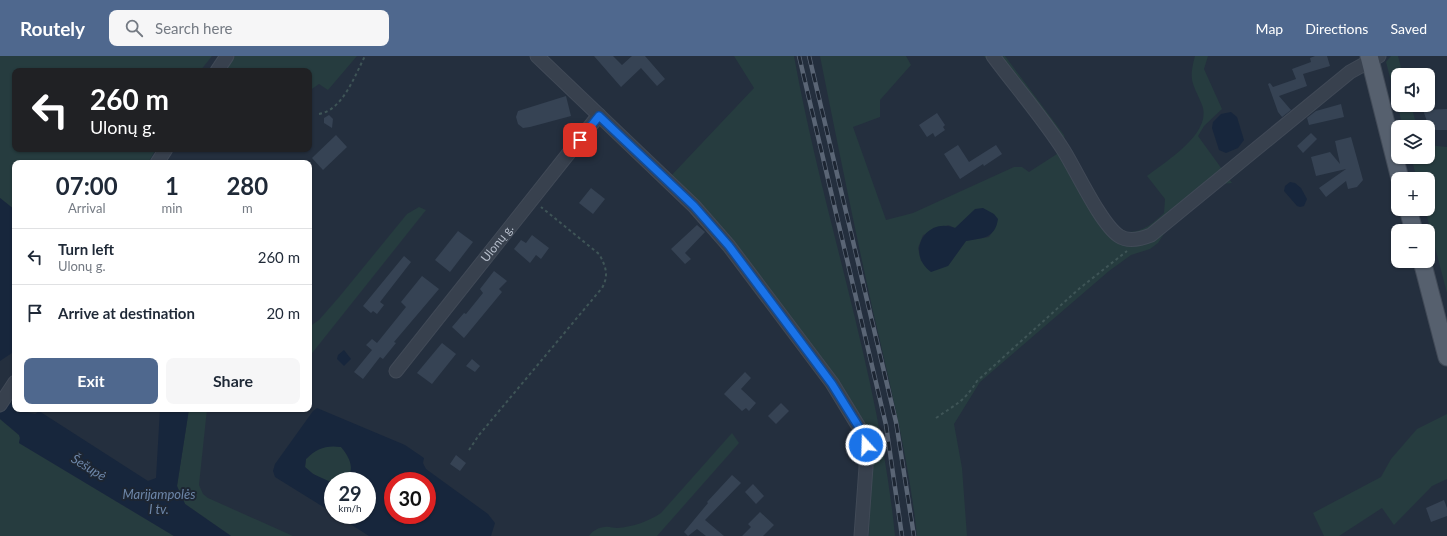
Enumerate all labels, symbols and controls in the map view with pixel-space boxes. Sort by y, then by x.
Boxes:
search box [109,10,389,46]
text: Routely [20,17,85,40]
icon: search [123,17,145,39]
text: Search here [155,19,232,37]
text: Map [1256,20,1283,37]
text: Directions [1305,20,1368,37]
text: Saved [1390,20,1427,37]
map controls [1391,68,1435,268]
button: sound [1391,68,1435,112]
text: 260 m [90,82,169,116]
icon: left [24,84,76,136]
text: Ulonų g. [90,116,156,138]
button: layers [1391,120,1435,164]
pin [563,123,597,157]
icon: arrive [569,129,591,151]
text: 07:00 [56,171,118,200]
text: 1 [165,171,179,200]
text: 280 [226,171,268,200]
button: + [1391,172,1435,216]
text: Arrival [68,200,105,216]
text: min [162,200,183,216]
text: m [242,200,253,216]
street label: Ulonų g. [477,221,517,265]
button: − [1391,224,1435,268]
text: Turn left [58,240,114,258]
icon: left [24,246,46,268]
text: 260 m [258,248,300,266]
text: Ulonų g. [58,258,106,274]
icon: arrive [24,302,46,324]
text: Arrive at destination [58,304,195,322]
text: 20 m [266,304,300,322]
button: Exit [24,358,158,404]
button: Share [166,358,300,404]
position arrow [845,424,887,466]
water label: Šešupė [69,450,109,484]
speed limit sign: 30 [384,472,436,524]
text: 29 [338,481,362,505]
water label: Marijampolės I tv. [123,486,195,517]
text: km/h [338,502,362,514]

